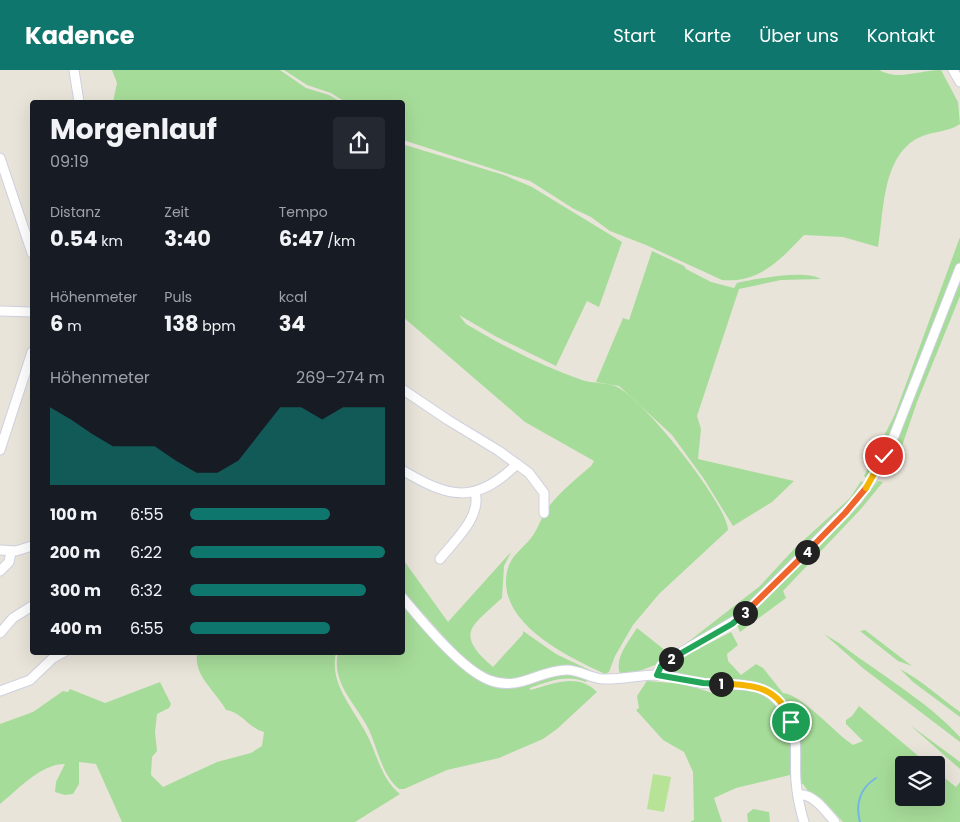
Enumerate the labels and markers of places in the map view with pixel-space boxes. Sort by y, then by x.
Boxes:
pin [863,435,905,477]
pin: 4 [794,540,820,564]
pin: 3 [732,600,758,626]
pin: 2 [658,646,684,672]
pin: 1 [708,672,734,696]
pin [770,701,812,743]

